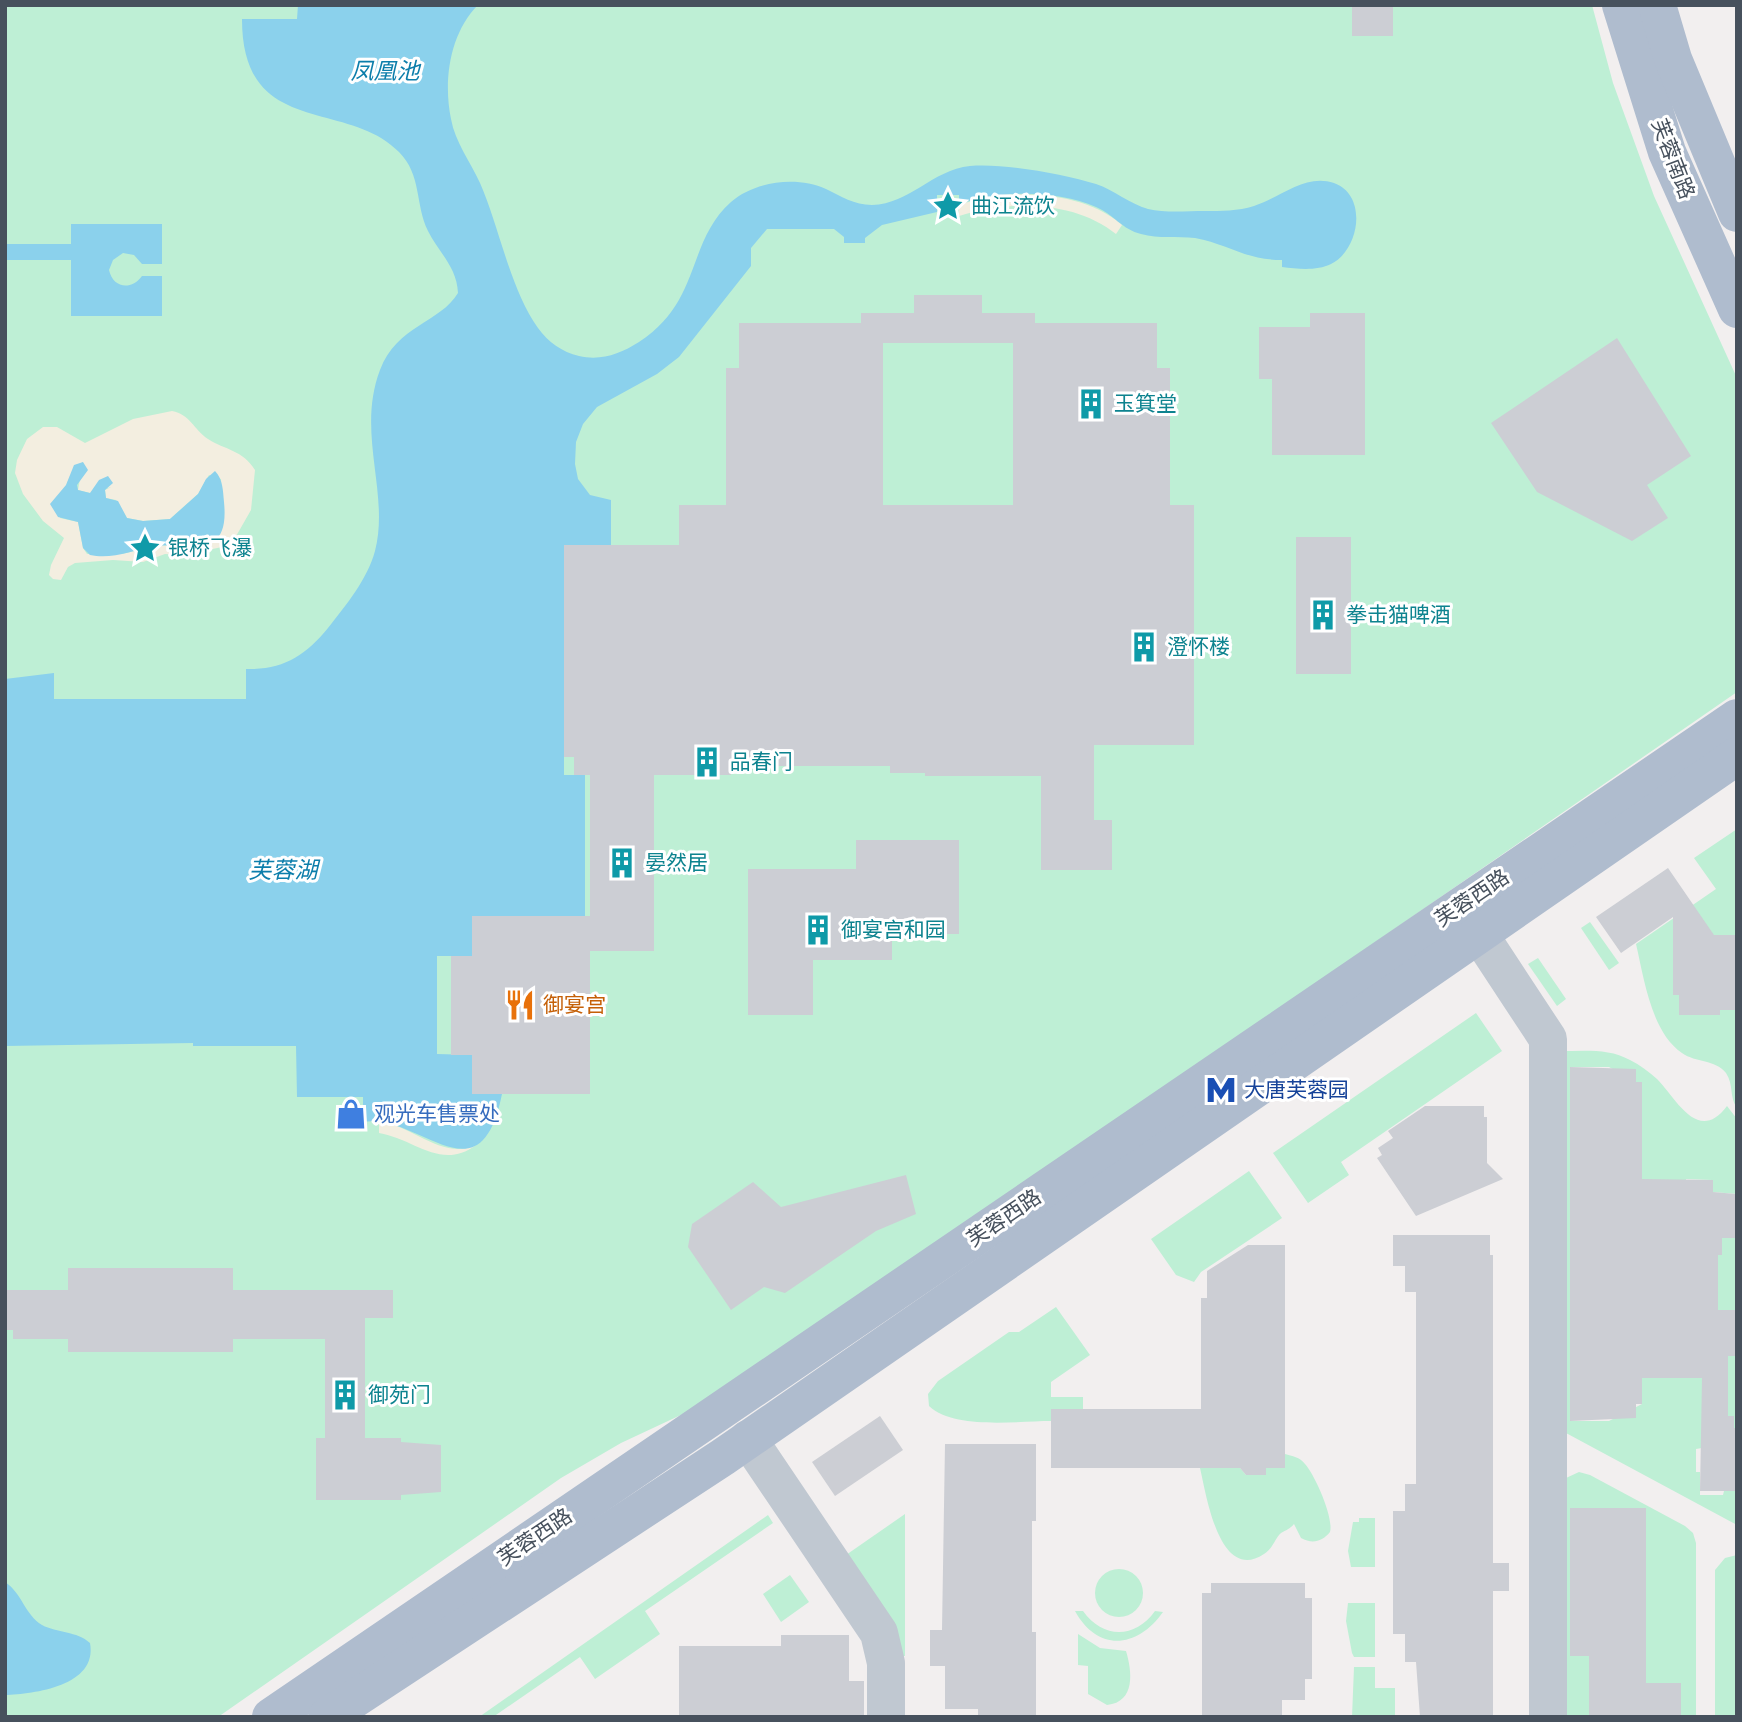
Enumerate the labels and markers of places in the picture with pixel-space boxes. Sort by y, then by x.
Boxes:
place icon: 曲江流饮 [931,189,965,223]
place label: 曲江流饮 [971,194,1055,218]
building icon: 玉箕堂 [1074,387,1108,421]
place label: 玉箕堂 [1114,392,1177,416]
place icon: 银桥飞瀑 [128,531,162,565]
place label: 银桥飞瀑 [168,536,252,560]
building icon: 拳击猫啤酒 [1306,598,1340,632]
place label: 拳击猫啤酒 [1346,603,1451,627]
building icon: 澄怀楼 [1127,630,1161,664]
place label: 澄怀楼 [1167,635,1230,659]
building icon: 品春门 [690,745,724,779]
place label: 品春门 [730,750,793,774]
building icon: 晏然居 [605,846,639,880]
place label: 晏然居 [645,851,708,875]
building icon: 御宴宫和园 [801,913,835,947]
place label: 御宴宫和园 [841,918,946,942]
restaurant icon: 御宴宫 [503,988,537,1022]
place label: 御宴宫 [543,993,606,1017]
metro station icon: 大唐芙蓉园 [1204,1073,1238,1107]
place label: 大唐芙蓉园 [1244,1078,1349,1102]
shop icon: 观光车售票处 [334,1097,368,1131]
place label: 观光车售票处 [374,1102,500,1126]
building icon: 御苑门 [328,1378,362,1412]
place label: 御苑门 [368,1383,431,1407]

